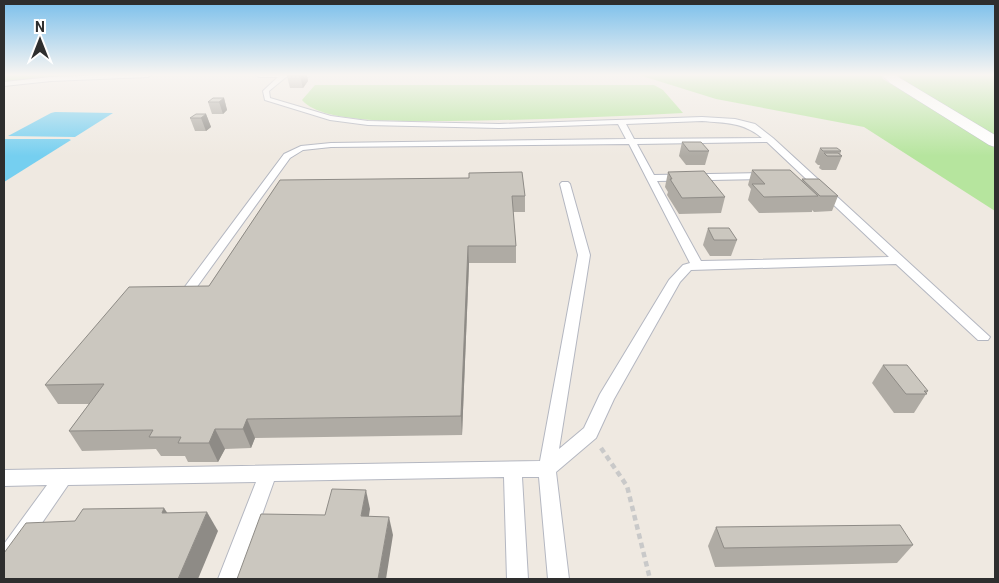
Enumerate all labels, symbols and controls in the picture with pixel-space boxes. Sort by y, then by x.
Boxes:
north arrow [15,15,65,65]
text: N [35,19,45,35]

